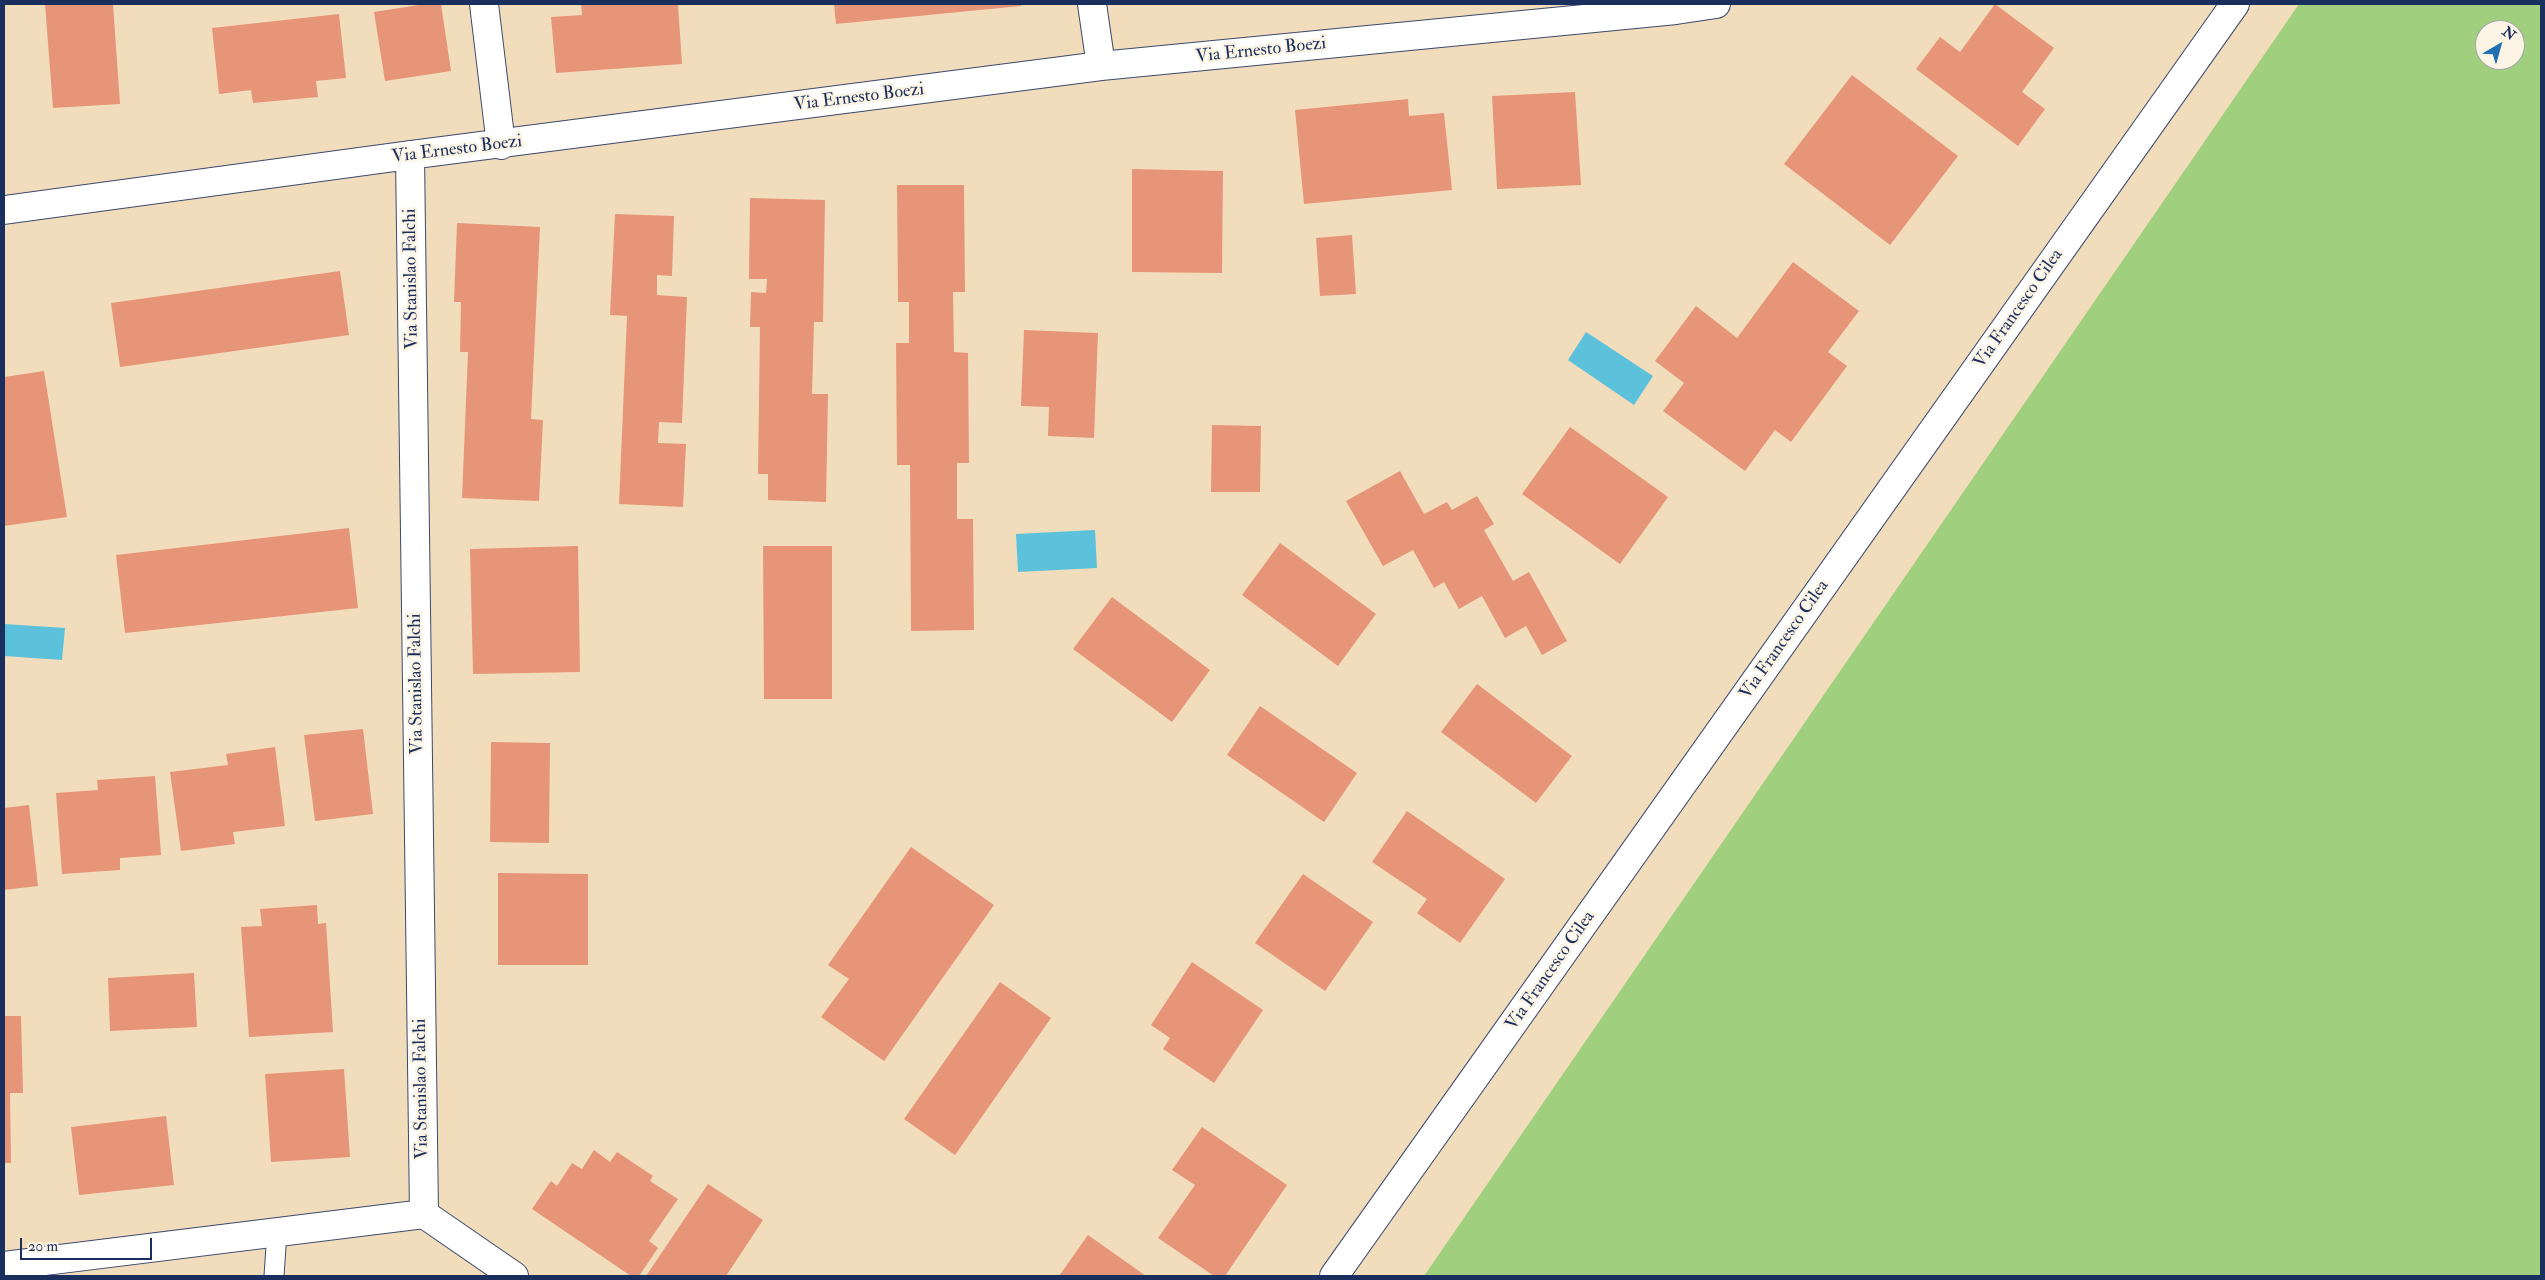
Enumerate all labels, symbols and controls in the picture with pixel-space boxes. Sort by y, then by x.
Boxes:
north arrow [2475,20,2525,70]
text: N [2499,23,2519,44]
street label: Via Ernesto Boezi [1195,33,1327,69]
street label: Via Ernesto Boezi [793,79,925,117]
street label: Via Ernesto Boezi [391,131,523,169]
street label: Via Stanislao Falchi [400,208,424,350]
street label: Via Francesco Cilea [1970,245,2068,373]
street label: Via Francesco Cilea [1736,576,1834,704]
street label: Via Stanislao Falchi [405,613,429,755]
street label: Via Francesco Cilea [1502,907,1600,1035]
street label: Via Stanislao Falchi [410,1018,434,1160]
scale bar [22,1228,155,1260]
text: 20 m [28,1237,58,1256]

